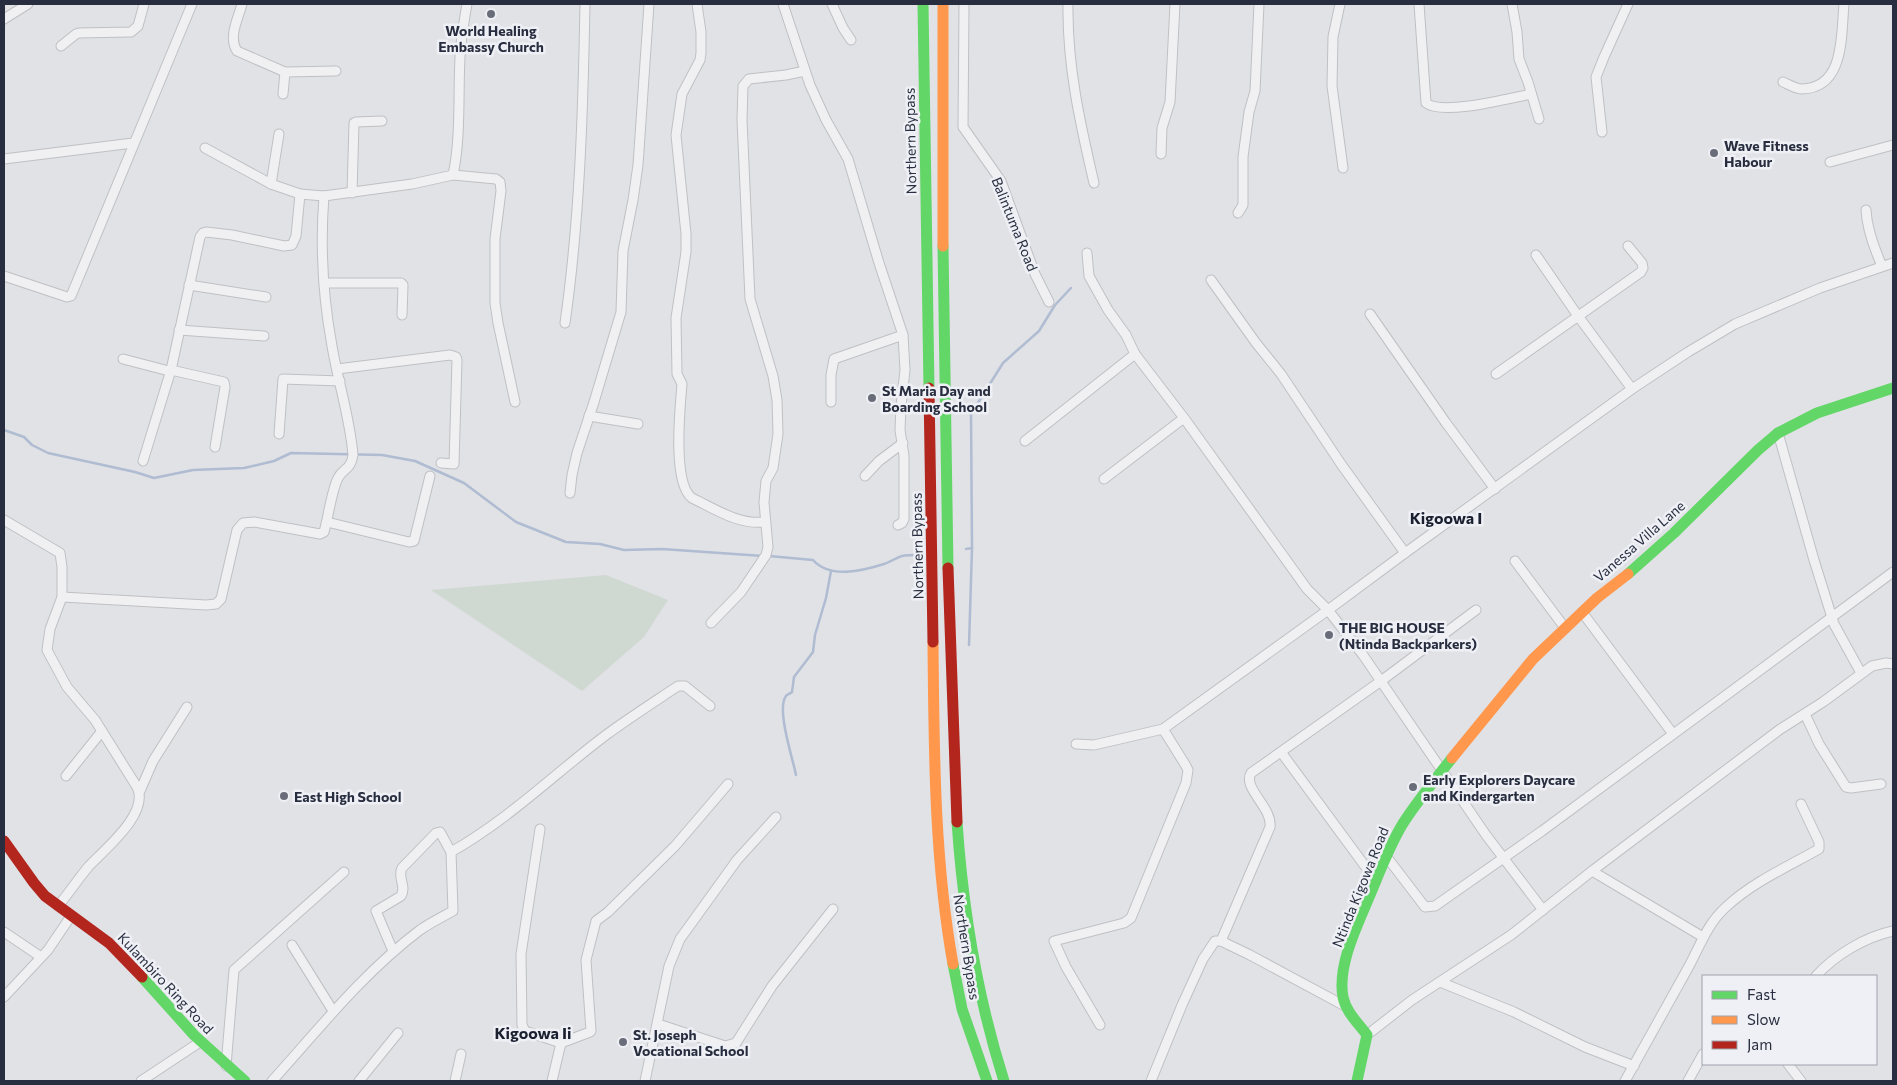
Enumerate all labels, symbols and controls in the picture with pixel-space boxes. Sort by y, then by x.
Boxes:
marker: World Healing Embassy Church [485,8,497,20]
place label: World Healing Embassy Church [438,22,544,55]
street label: Northern Bypass [901,88,919,194]
place label: Wave Fitness Habour [1724,137,1809,170]
marker: Wave Fitness Habour [1708,147,1720,159]
street label: Balintuma Road [988,174,1042,274]
place label: St Maria Day and Boarding School [882,382,991,415]
marker: St Maria Day and Boarding School [866,392,878,404]
street label: Northern Bypass [908,493,926,599]
street label: Vanessa Villa Lane [1590,497,1688,585]
district label: Kigoowa I [1410,508,1482,527]
place label: THE BIG HOUSE (Ntinda Backparkers) [1339,619,1477,652]
marker: THE BIG HOUSE (Ntinda Backparkers) [1323,629,1335,641]
place label: Early Explorers Daycare and Kindergarten [1423,771,1575,804]
marker: Early Explorers Daycare and Kindergarten [1407,781,1419,793]
place label: East High School [294,788,401,805]
marker: East High School [278,790,290,802]
street label: Ntinda Kigowa Road [1328,824,1392,950]
street label: Northern Bypass [950,893,984,1001]
street label: Kulambiro Ring Road [115,929,217,1037]
legend [1702,975,1877,1065]
text: Fast [1747,985,1776,1003]
text: Slow [1747,1010,1780,1028]
district label: Kigoowa Ii [494,1023,572,1042]
place label: St. Joseph Vocational School [633,1026,748,1059]
text: Jam [1747,1035,1772,1053]
marker: St. Joseph Vocational School [617,1036,629,1048]

